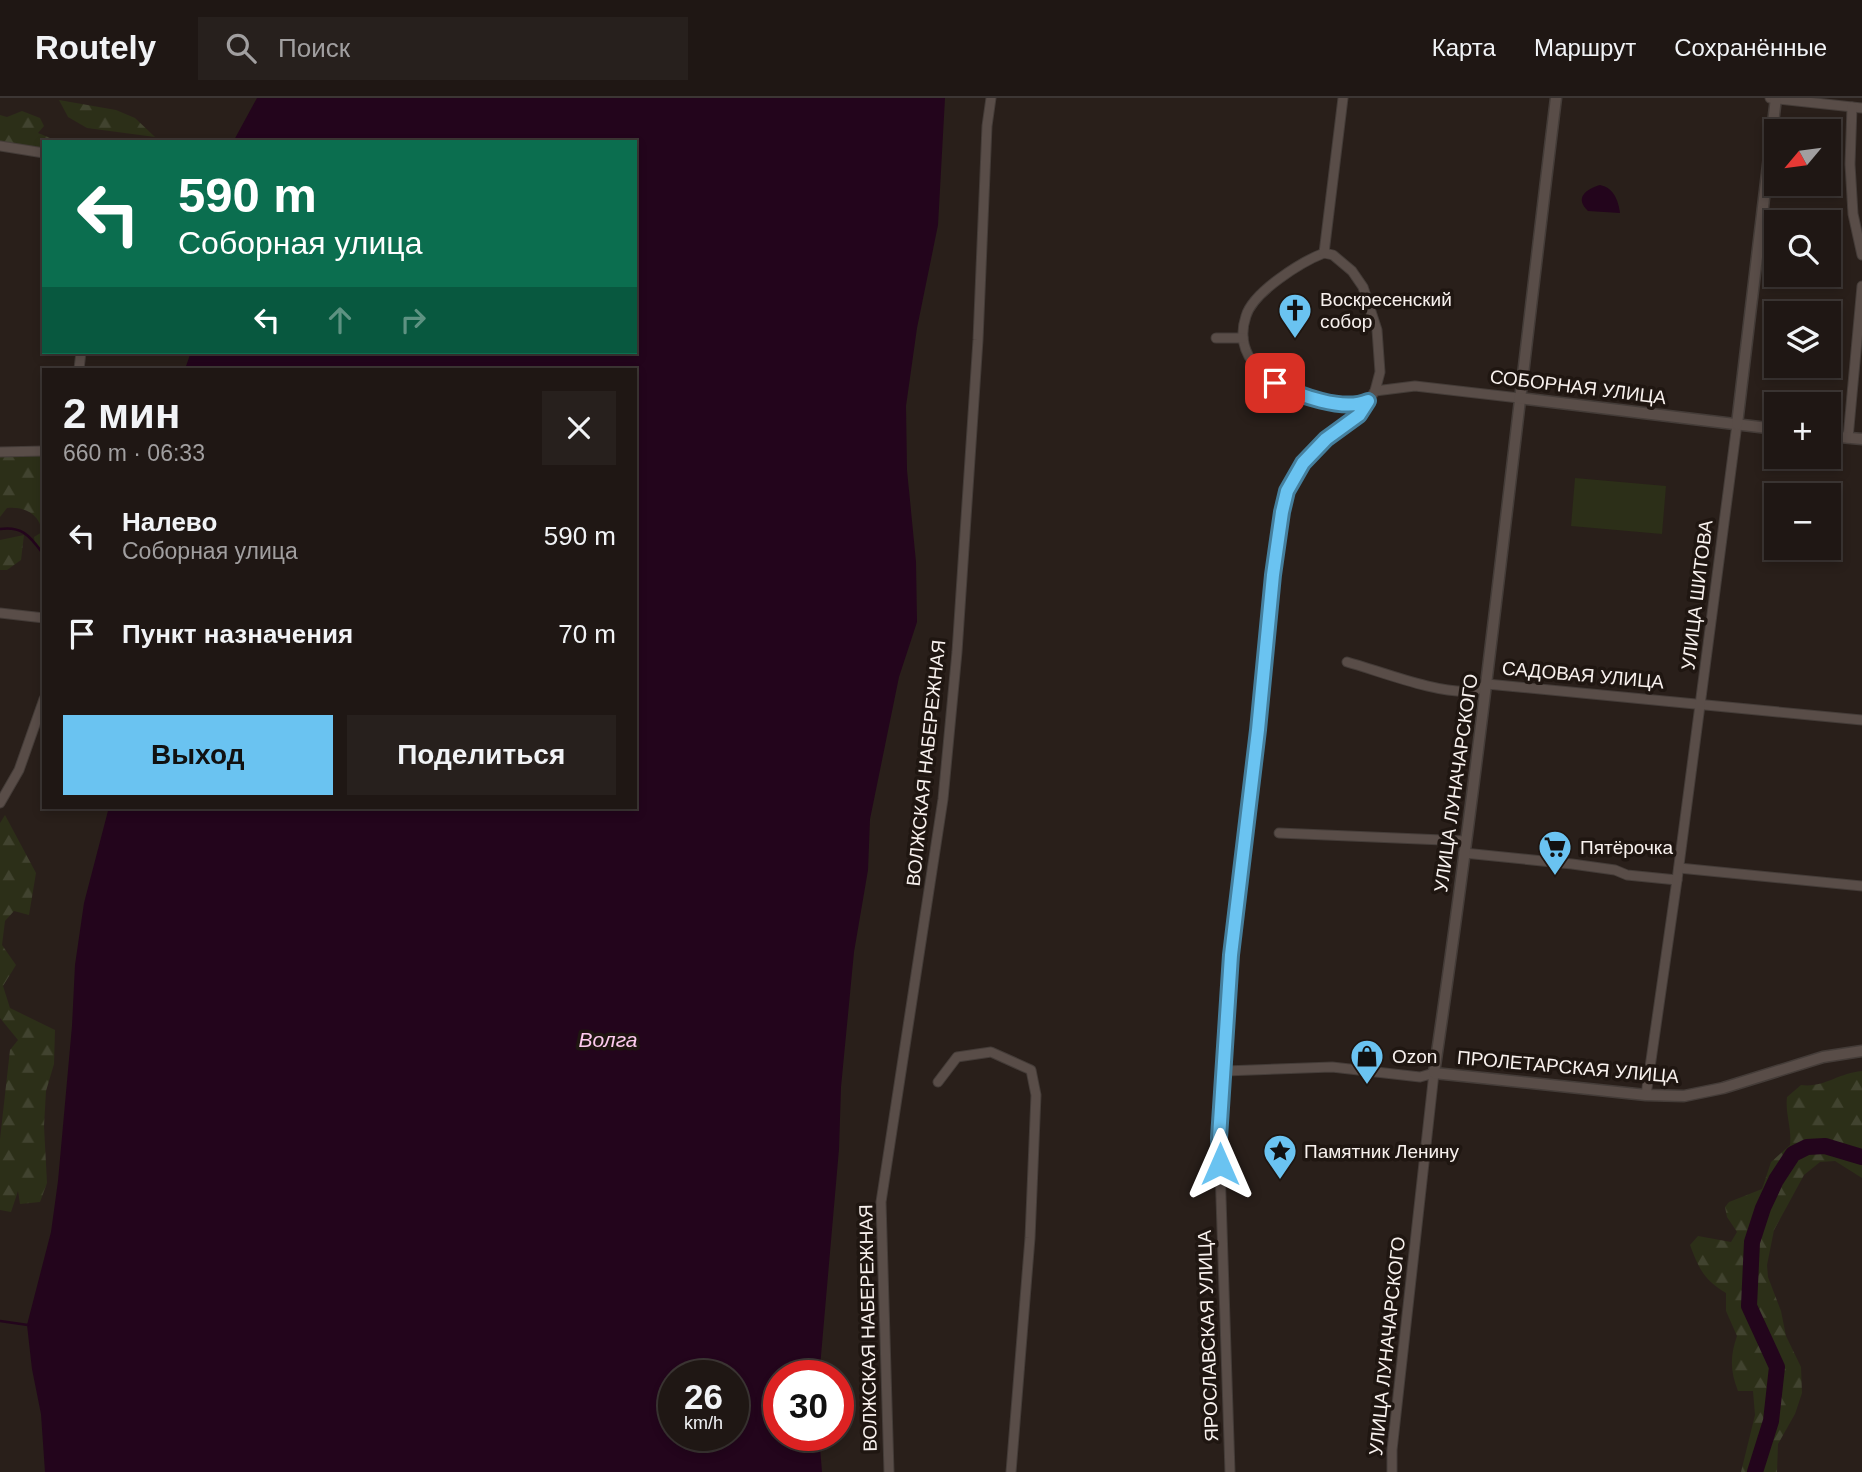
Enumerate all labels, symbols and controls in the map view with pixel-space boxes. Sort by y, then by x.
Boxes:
search box [198,17,688,80]
text: Routely [35,29,156,66]
icon: search [222,29,260,67]
text: Поиск [278,33,350,63]
text: Карта [1432,34,1496,61]
text: Маршрут [1534,34,1636,61]
text: Сохранённые [1674,34,1827,61]
north arrow [1764,119,1841,196]
map controls [1764,119,1841,560]
icon: left [63,168,154,259]
text: 590 m [178,168,317,222]
button: search [1764,210,1841,287]
text: Соборная улица [178,225,422,261]
place label: Воскресенский собор [1320,289,1452,332]
church icon: Воскресенский собор [1276,291,1314,340]
icon: left [248,301,286,339]
icon: ahead [321,301,359,339]
icon: right [394,301,432,339]
button: layers [1764,301,1841,378]
pin [1245,353,1305,413]
icon: arrive [1256,364,1294,402]
street label: СОБОРНАЯ УЛИЦА [1489,366,1668,408]
text: 2 мин [63,390,180,437]
button: close [542,391,616,465]
button: + [1764,392,1841,469]
text: 660 m · 06:33 [63,440,205,466]
button: − [1764,483,1841,560]
text: Налево [122,507,217,537]
icon: left [63,517,101,555]
street label: УЛИЦА ШИТОВА [1677,519,1717,671]
text: 590 m [544,521,616,551]
text: Соборная улица [122,538,298,564]
icon: arrive [63,615,101,653]
text: Пункт назначения [122,619,353,649]
text: 70 m [558,619,616,649]
street label: ВОЛЖСКАЯ НАБЕРЕЖНАЯ [903,639,949,887]
street label: САДОВАЯ УЛИЦА [1501,657,1665,693]
street label: УЛИЦА ЛУНАЧАРСКОГО [1430,673,1482,893]
button: Выход [63,715,333,795]
button: Поделиться [347,715,616,795]
supermarket icon: Пятёрочка [1536,828,1574,877]
place label: Пятёрочка [1580,837,1674,858]
water label: Волга [579,1028,637,1051]
shop icon: Ozon [1348,1037,1386,1086]
place label: Ozon [1392,1046,1437,1067]
street label: ПРОЛЕТАРСКАЯ УЛИЦА [1456,1047,1680,1087]
position arrow [1183,1127,1257,1201]
place icon: Памятник Ленину [1261,1132,1299,1181]
place label: Памятник Ленину [1304,1141,1460,1162]
street label: ВОЛЖСКАЯ НАБЕРЕЖНАЯ [855,1204,881,1452]
street label: ЯРОСЛАВСКАЯ УЛИЦА [1194,1229,1222,1442]
street label: УЛИЦА ЛУНАЧАРСКОГО [1365,1235,1409,1457]
speed limit sign: 30 [763,1360,854,1451]
text: 26 [684,1377,723,1416]
text: km/h [684,1413,723,1433]

